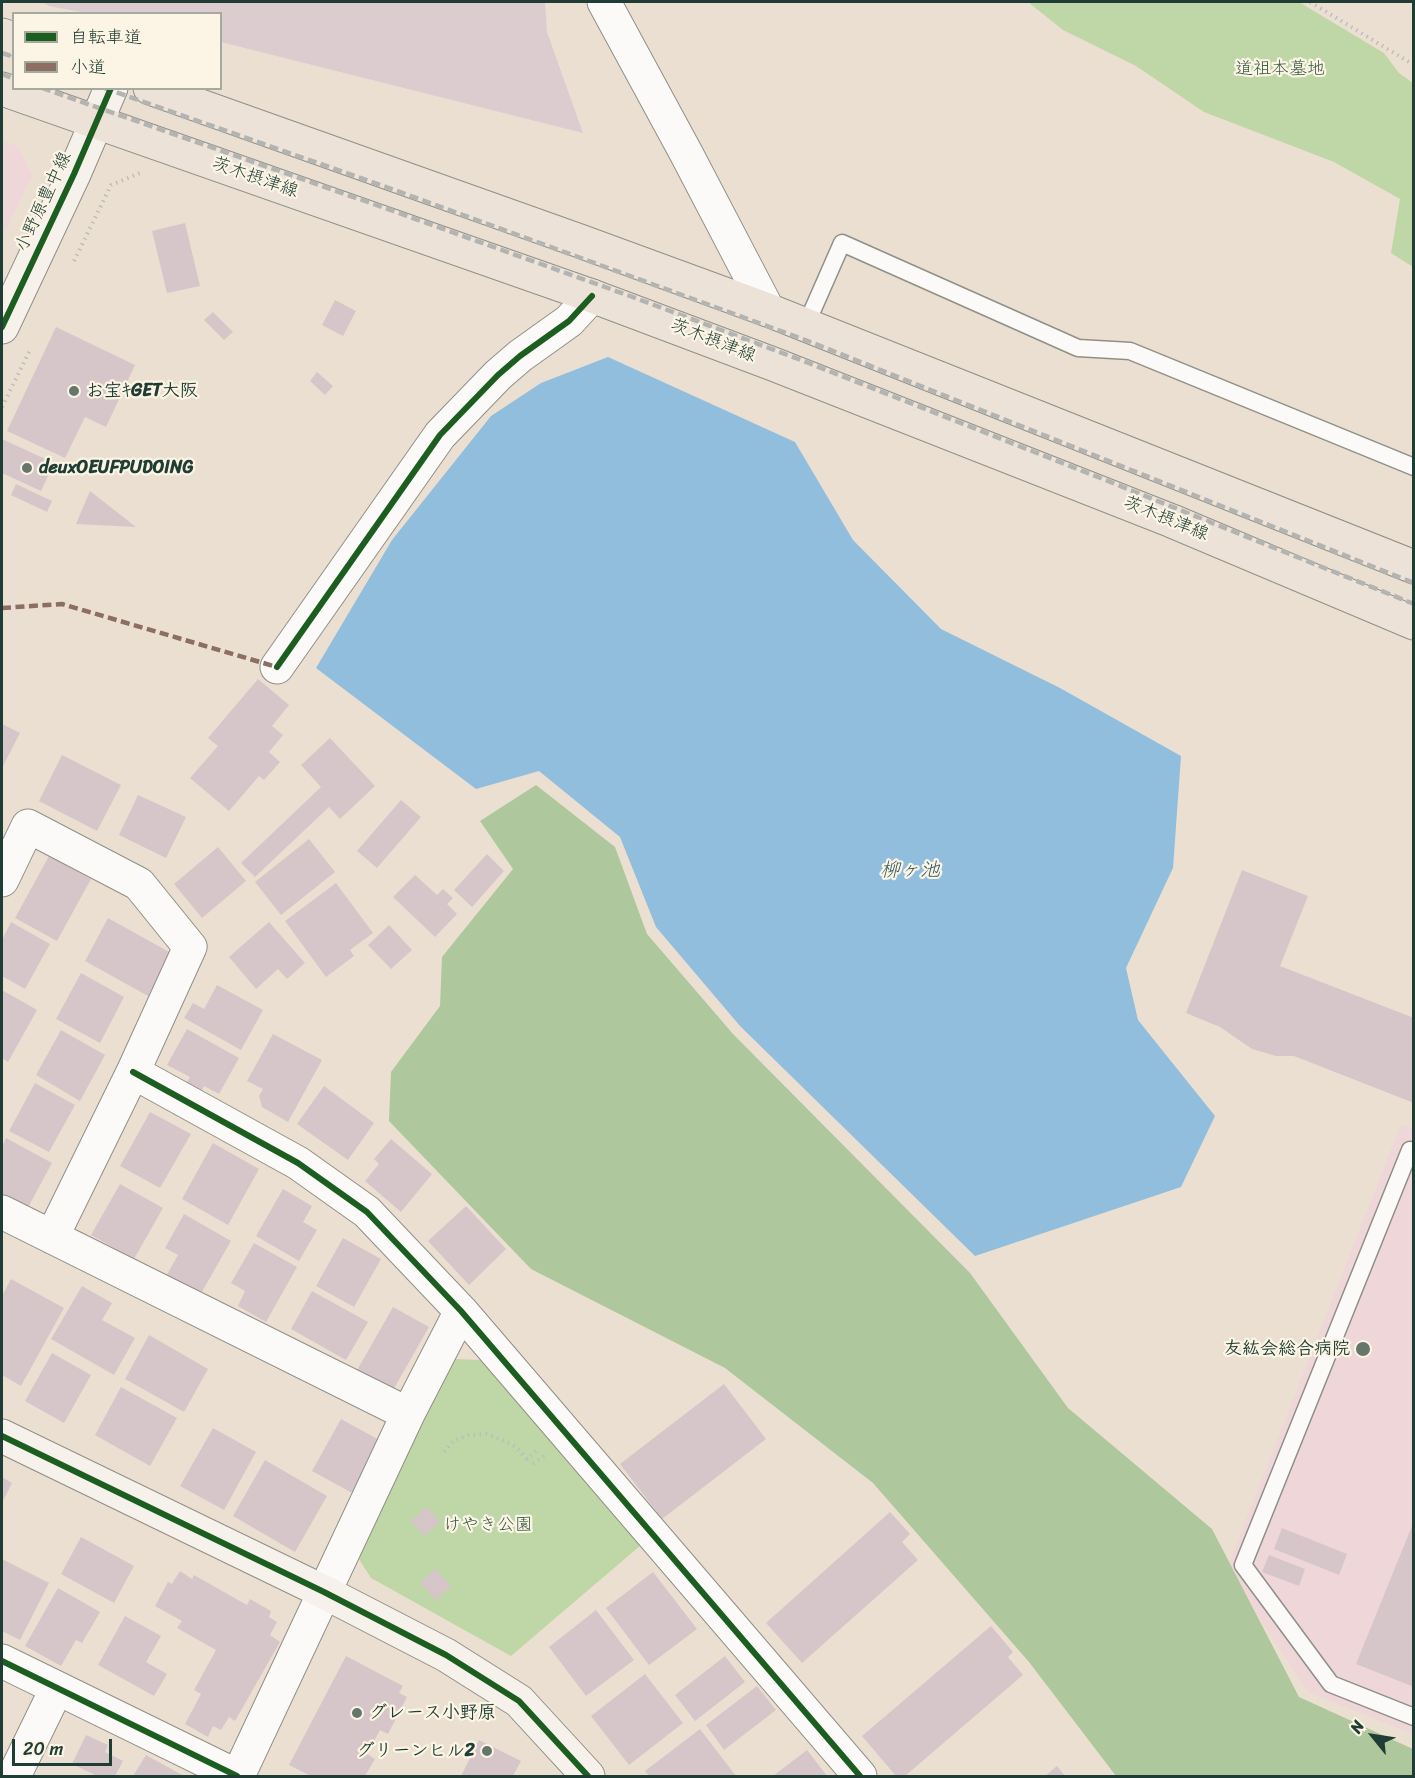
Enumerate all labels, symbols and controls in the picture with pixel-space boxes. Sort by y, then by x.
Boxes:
legend [12,12,222,90]
text: 自転車道 [70,21,142,53]
text: 小道 [70,51,106,83]
park label: 道祖本墓地 [1235,58,1325,80]
street label: 小野原豊中線 [11,148,77,256]
street label: 茨木摂津線 [209,153,301,203]
street label: 茨木摂津線 [667,315,759,367]
place label: お宝ｷGET大阪 [86,380,198,402]
marker: お宝ｷGET大阪 [67,384,81,398]
place label: deuxOEUFPUDOING [39,457,194,479]
marker: deuxOEUFPUDOING [20,461,34,475]
street label: 茨木摂津線 [1120,492,1212,546]
water label: 柳ヶ池 [880,859,940,883]
place label: 友紘会総合病院 [1224,1338,1350,1360]
marker: 友紘会総合病院 [1354,1340,1372,1358]
park label: けやき公園 [443,1514,533,1536]
place label: グレース小野原 [369,1702,496,1724]
marker: グレース小野原 [350,1706,364,1720]
north arrow [1343,1706,1403,1766]
text: N [1342,1715,1372,1739]
scale bar [15,1727,116,1765]
text: 20 m [23,1733,63,1765]
place label: グリーンヒル2 [357,1740,475,1762]
marker: グリーンヒル2 [480,1744,494,1758]

